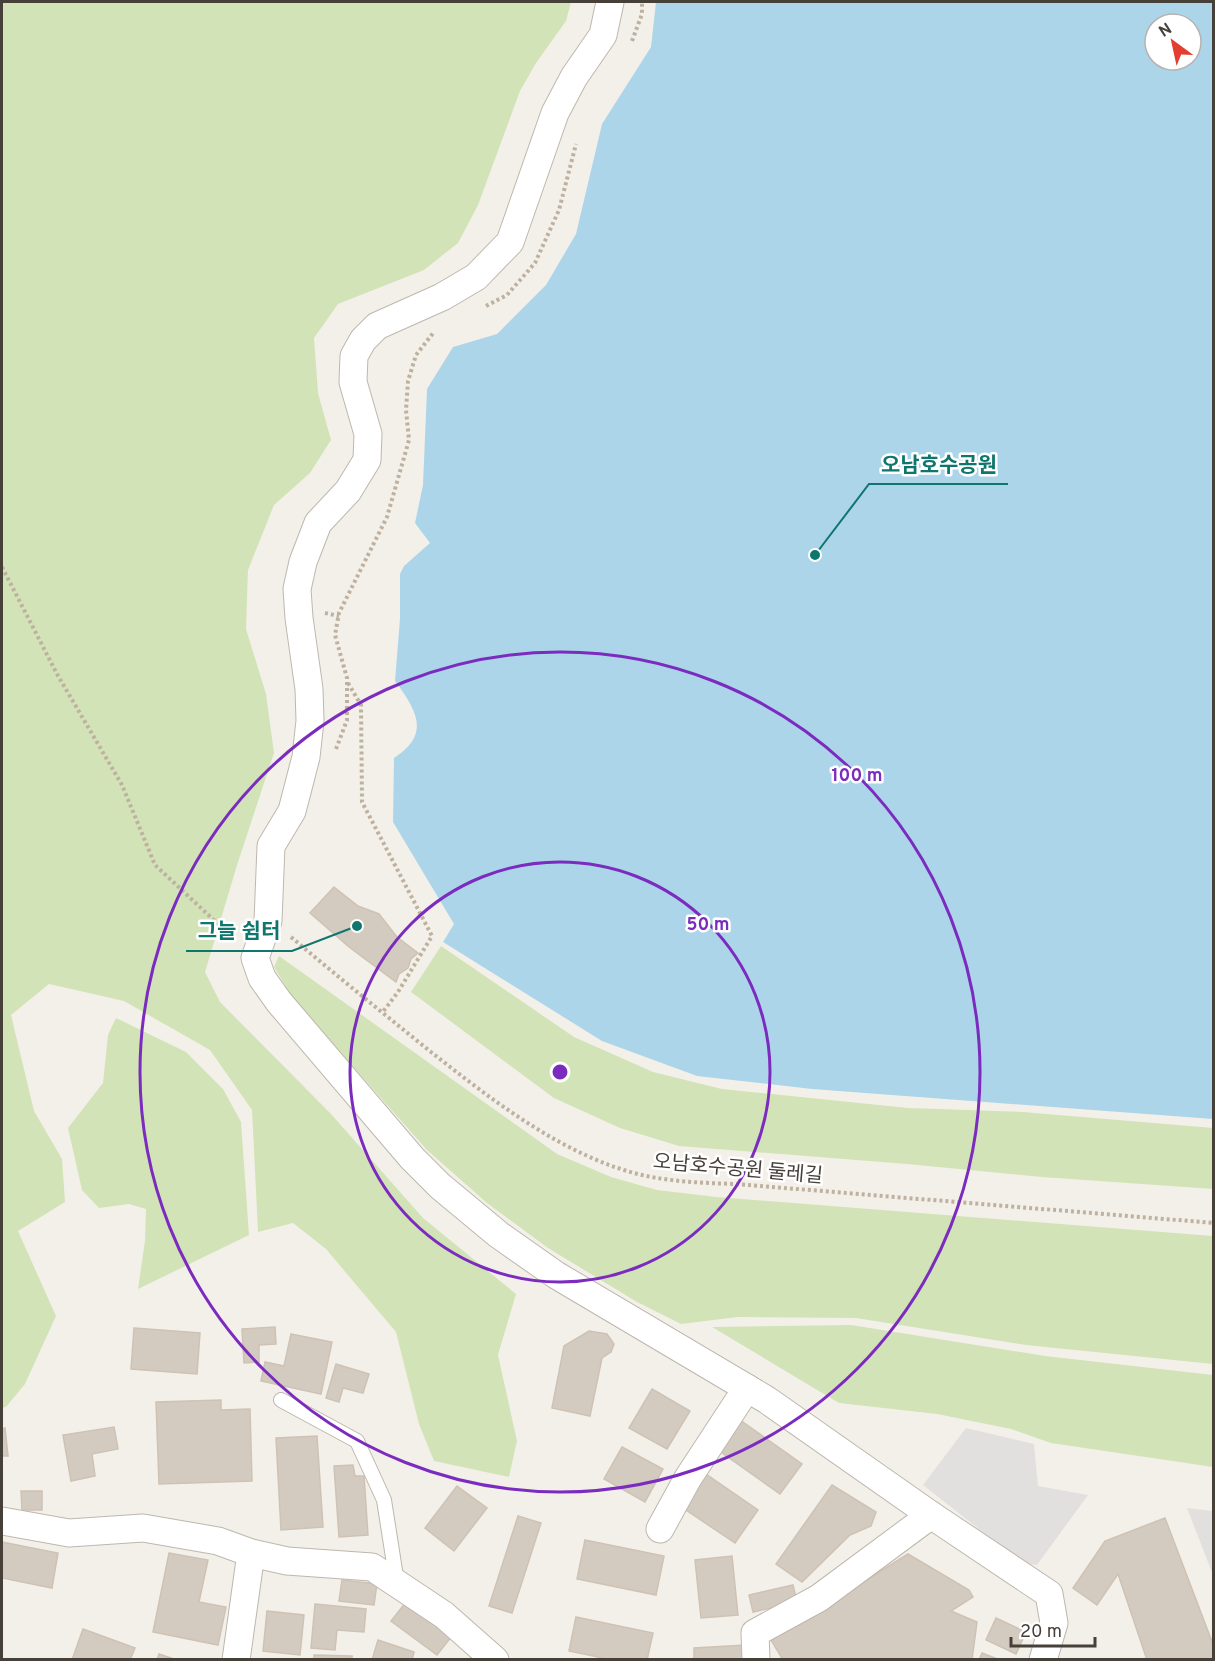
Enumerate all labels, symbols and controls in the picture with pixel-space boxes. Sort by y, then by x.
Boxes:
north arrow [1143,12,1203,72]
text: N [1156,20,1176,43]
callout: 오남호수공원 [869,445,1008,484]
text: 오남호수공원 [881,453,997,480]
text: 100 m [831,765,883,788]
callout: 그늘 쉼터 [186,912,292,951]
text: 50 m [686,914,730,937]
text: 그늘 쉼터 [198,919,280,946]
centre of rings [550,1062,570,1082]
street label: 오남호수공원 둘레길 [652,1150,824,1190]
scale bar [1011,1610,1095,1648]
text: 20 m [1020,1621,1062,1644]

